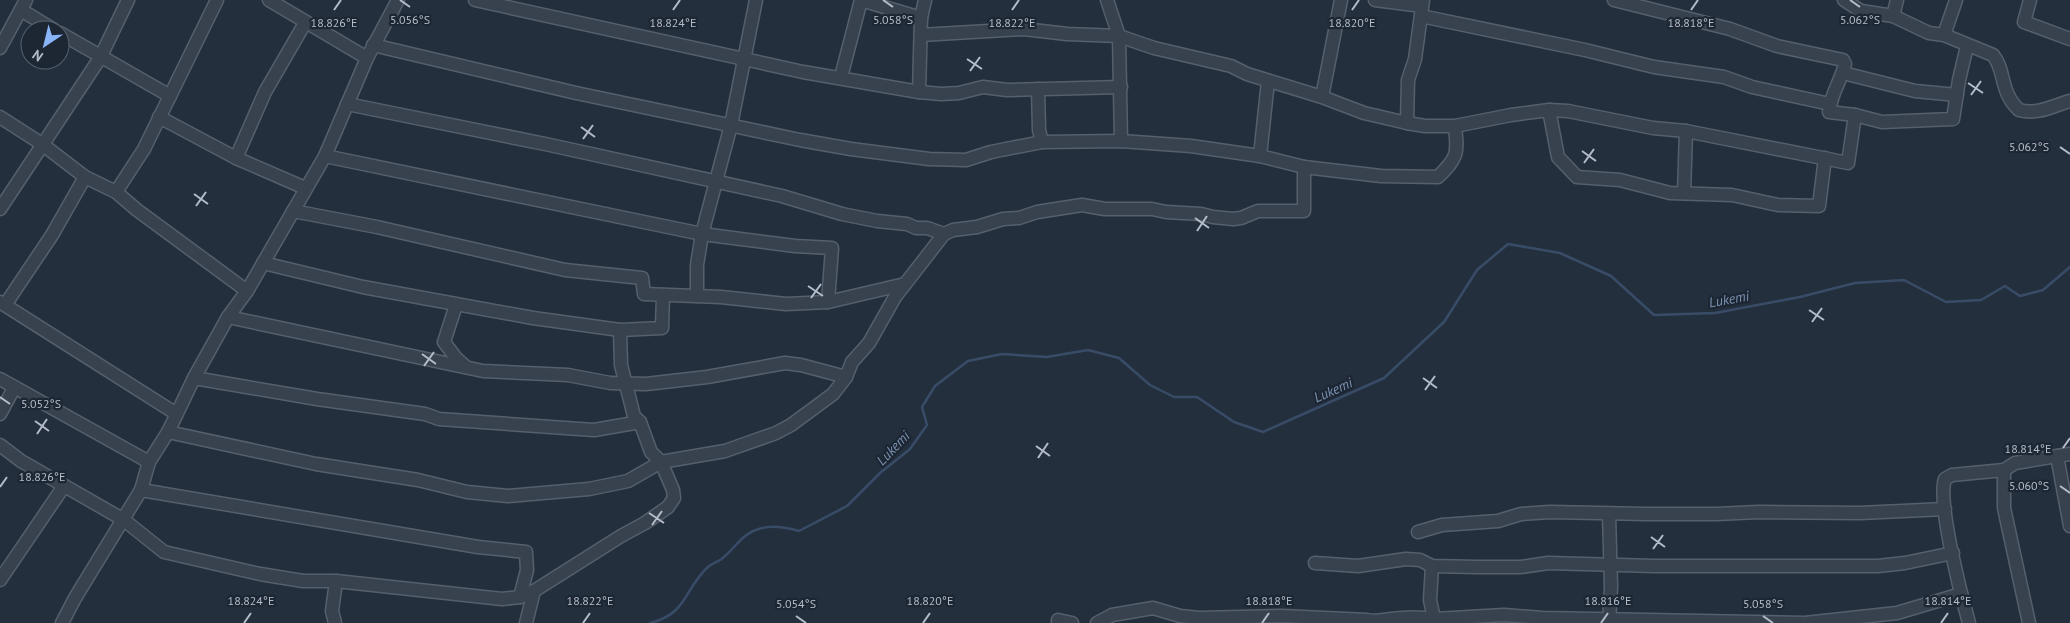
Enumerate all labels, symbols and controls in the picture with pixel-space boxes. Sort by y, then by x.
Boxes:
text: 5.056°S [390,12,430,27]
text: 5.058°S [873,12,913,27]
text: 5.062°S [1840,12,1880,27]
text: 18.826°E [311,15,357,30]
text: 18.824°E [650,15,696,30]
text: 18.822°E [989,15,1035,30]
text: 18.820°E [1329,15,1375,30]
text: 18.818°E [1668,15,1714,30]
north arrow [20,20,70,70]
text: N [29,46,46,66]
text: 5.062°S [2009,139,2049,154]
water label: Lukemi [1707,287,1751,311]
water label: Lukemi [1311,373,1356,407]
text: 5.052°S [21,396,61,411]
water label: Lukemi [872,427,914,469]
text: 18.814°E [2005,441,2051,456]
text: 18.826°E [19,469,65,484]
text: 5.060°S [2009,478,2049,493]
text: 18.824°E [228,593,274,608]
text: 18.822°E [567,593,613,608]
text: 18.820°E [907,593,953,608]
text: 18.818°E [1246,593,1292,608]
text: 18.816°E [1585,593,1631,608]
text: 18.814°E [1925,593,1971,608]
text: 5.054°S [776,596,816,611]
text: 5.058°S [1743,596,1783,611]

